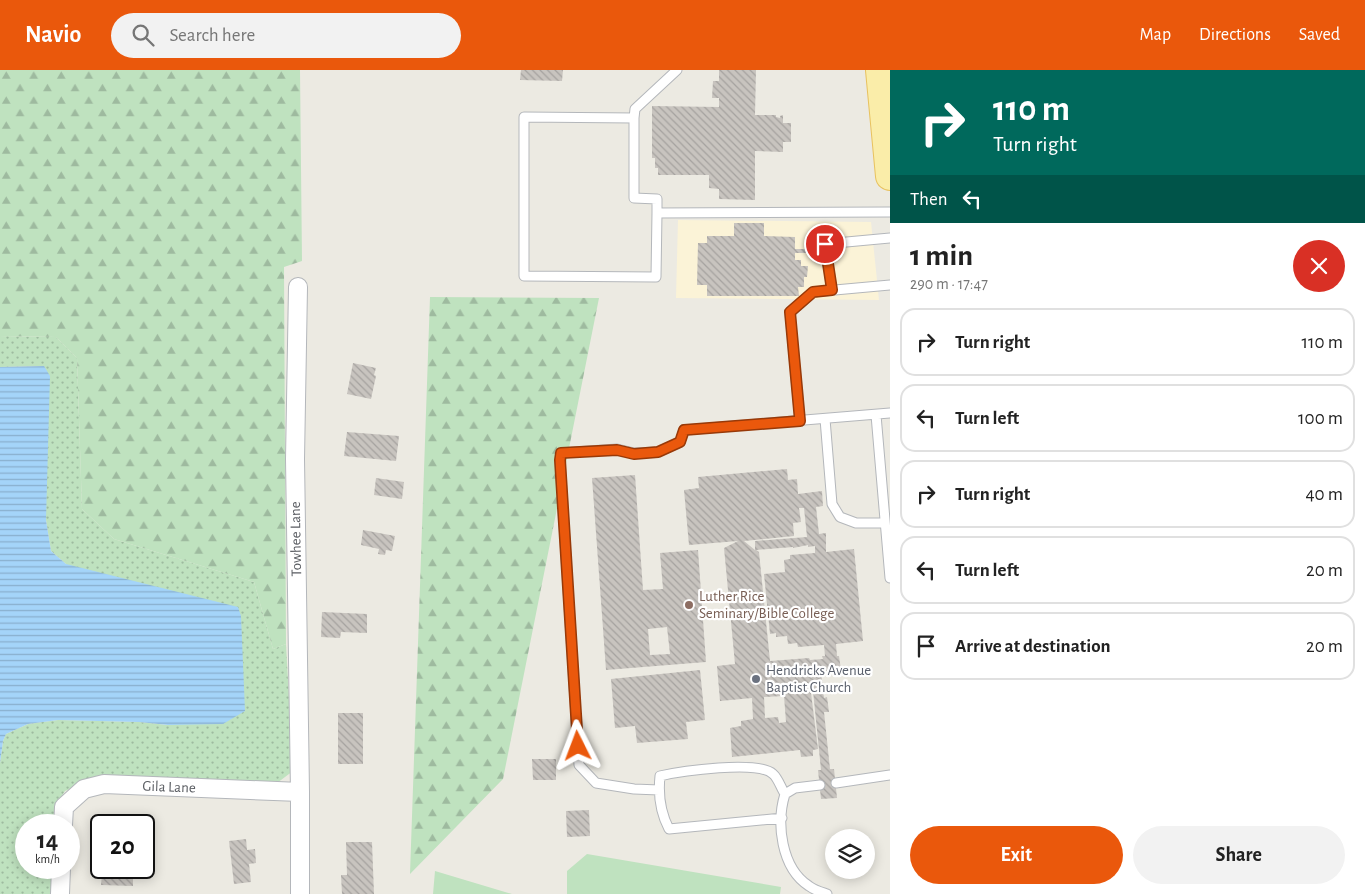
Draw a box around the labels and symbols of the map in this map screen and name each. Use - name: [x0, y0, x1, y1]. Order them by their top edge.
- pin: [804, 223, 846, 265]
- street label: Towhee Lane: [288, 501, 304, 577]
- place label: Luther Rice Seminary/Bible College: [699, 589, 834, 621]
- marker: Luther Rice Seminary/Bible College: [683, 599, 695, 611]
- place label: Hendricks Avenue Baptist Church: [766, 663, 871, 695]
- marker: Hendricks Avenue Baptist Church: [750, 673, 762, 685]
- position arrow: [551, 719, 603, 771]
- street label: Gila Lane: [142, 779, 196, 795]
- speed limit sign: 20: [90, 814, 155, 879]

